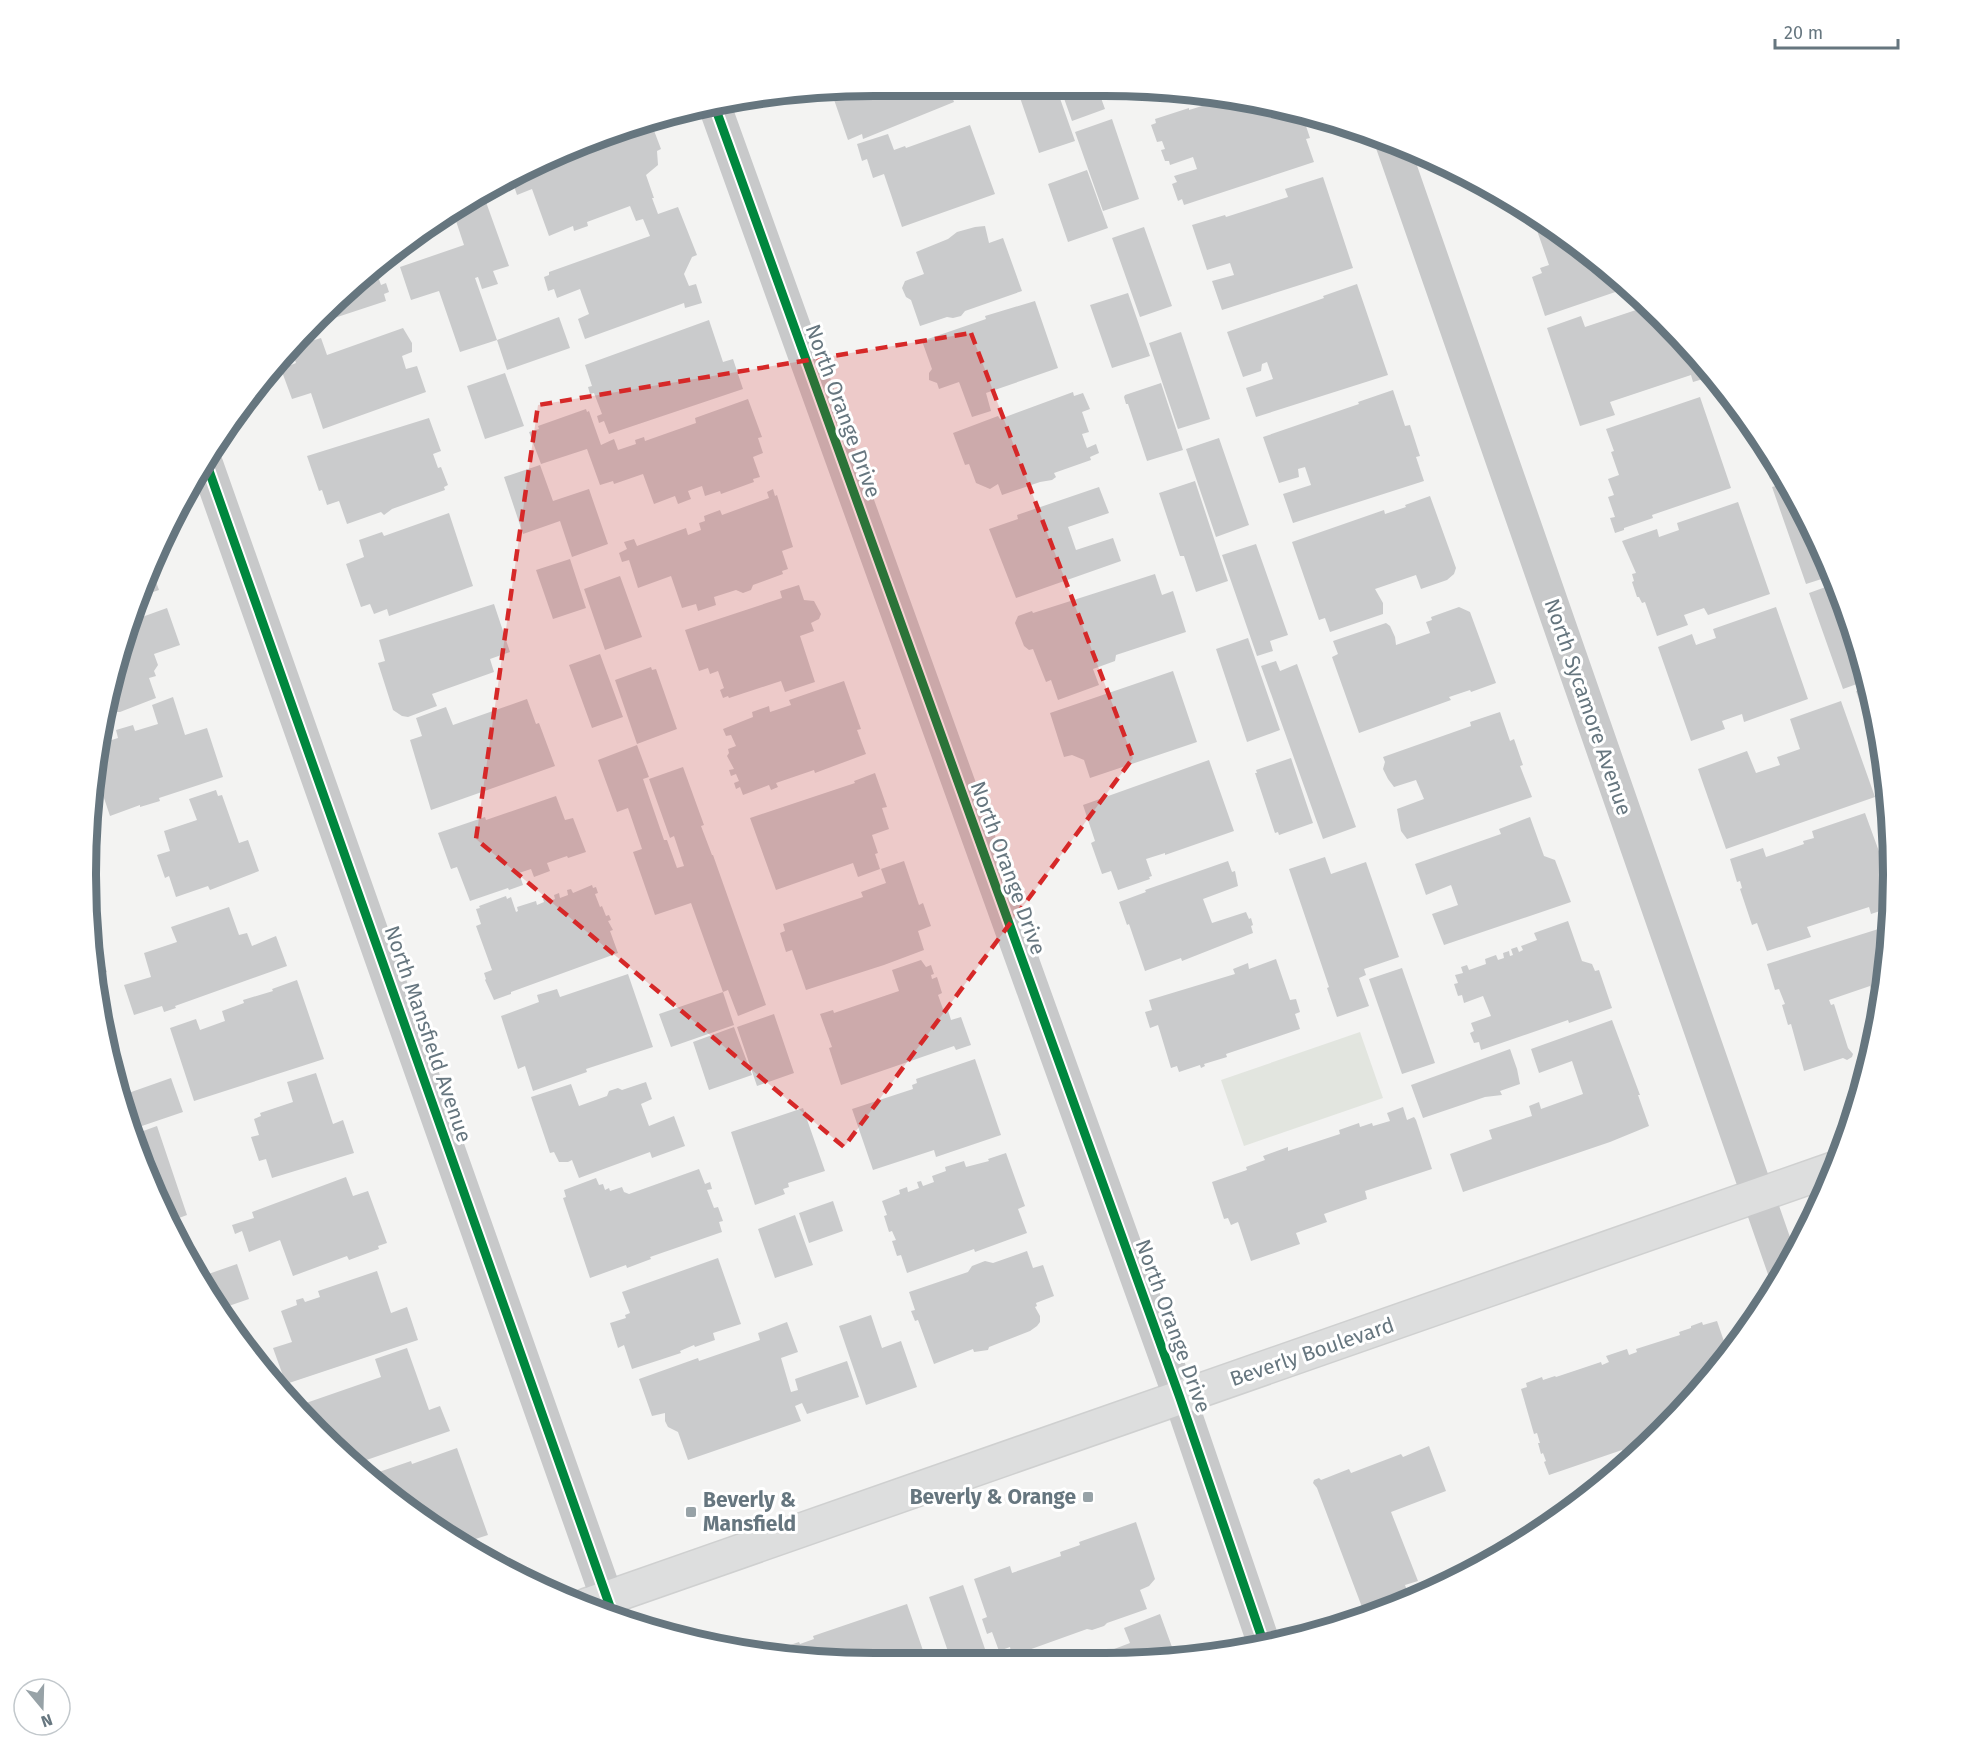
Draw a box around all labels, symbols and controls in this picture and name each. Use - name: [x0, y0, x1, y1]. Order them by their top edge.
- scale bar: [1775, 12, 1898, 50]
- text: 20 m: [1784, 22, 1823, 44]
- street label: North Orange Drive: [800, 321, 886, 501]
- street label: North Sycamore Avenue: [1539, 595, 1637, 819]
- street label: North Orange Drive: [965, 778, 1051, 958]
- street label: North Mansfield Avenue: [379, 922, 477, 1146]
- street label: North Orange Drive: [1130, 1236, 1216, 1416]
- street label: Beverly Boulevard: [1227, 1312, 1397, 1392]
- place label: Beverly & Orange: [910, 1484, 1076, 1510]
- place label: Beverly & Mansfield: [703, 1487, 796, 1537]
- marker: Beverly & Orange: [1081, 1490, 1095, 1504]
- marker: Beverly & Mansfield: [684, 1505, 698, 1519]
- north arrow: [12, 1677, 72, 1737]
- text: N: [39, 1710, 55, 1731]

